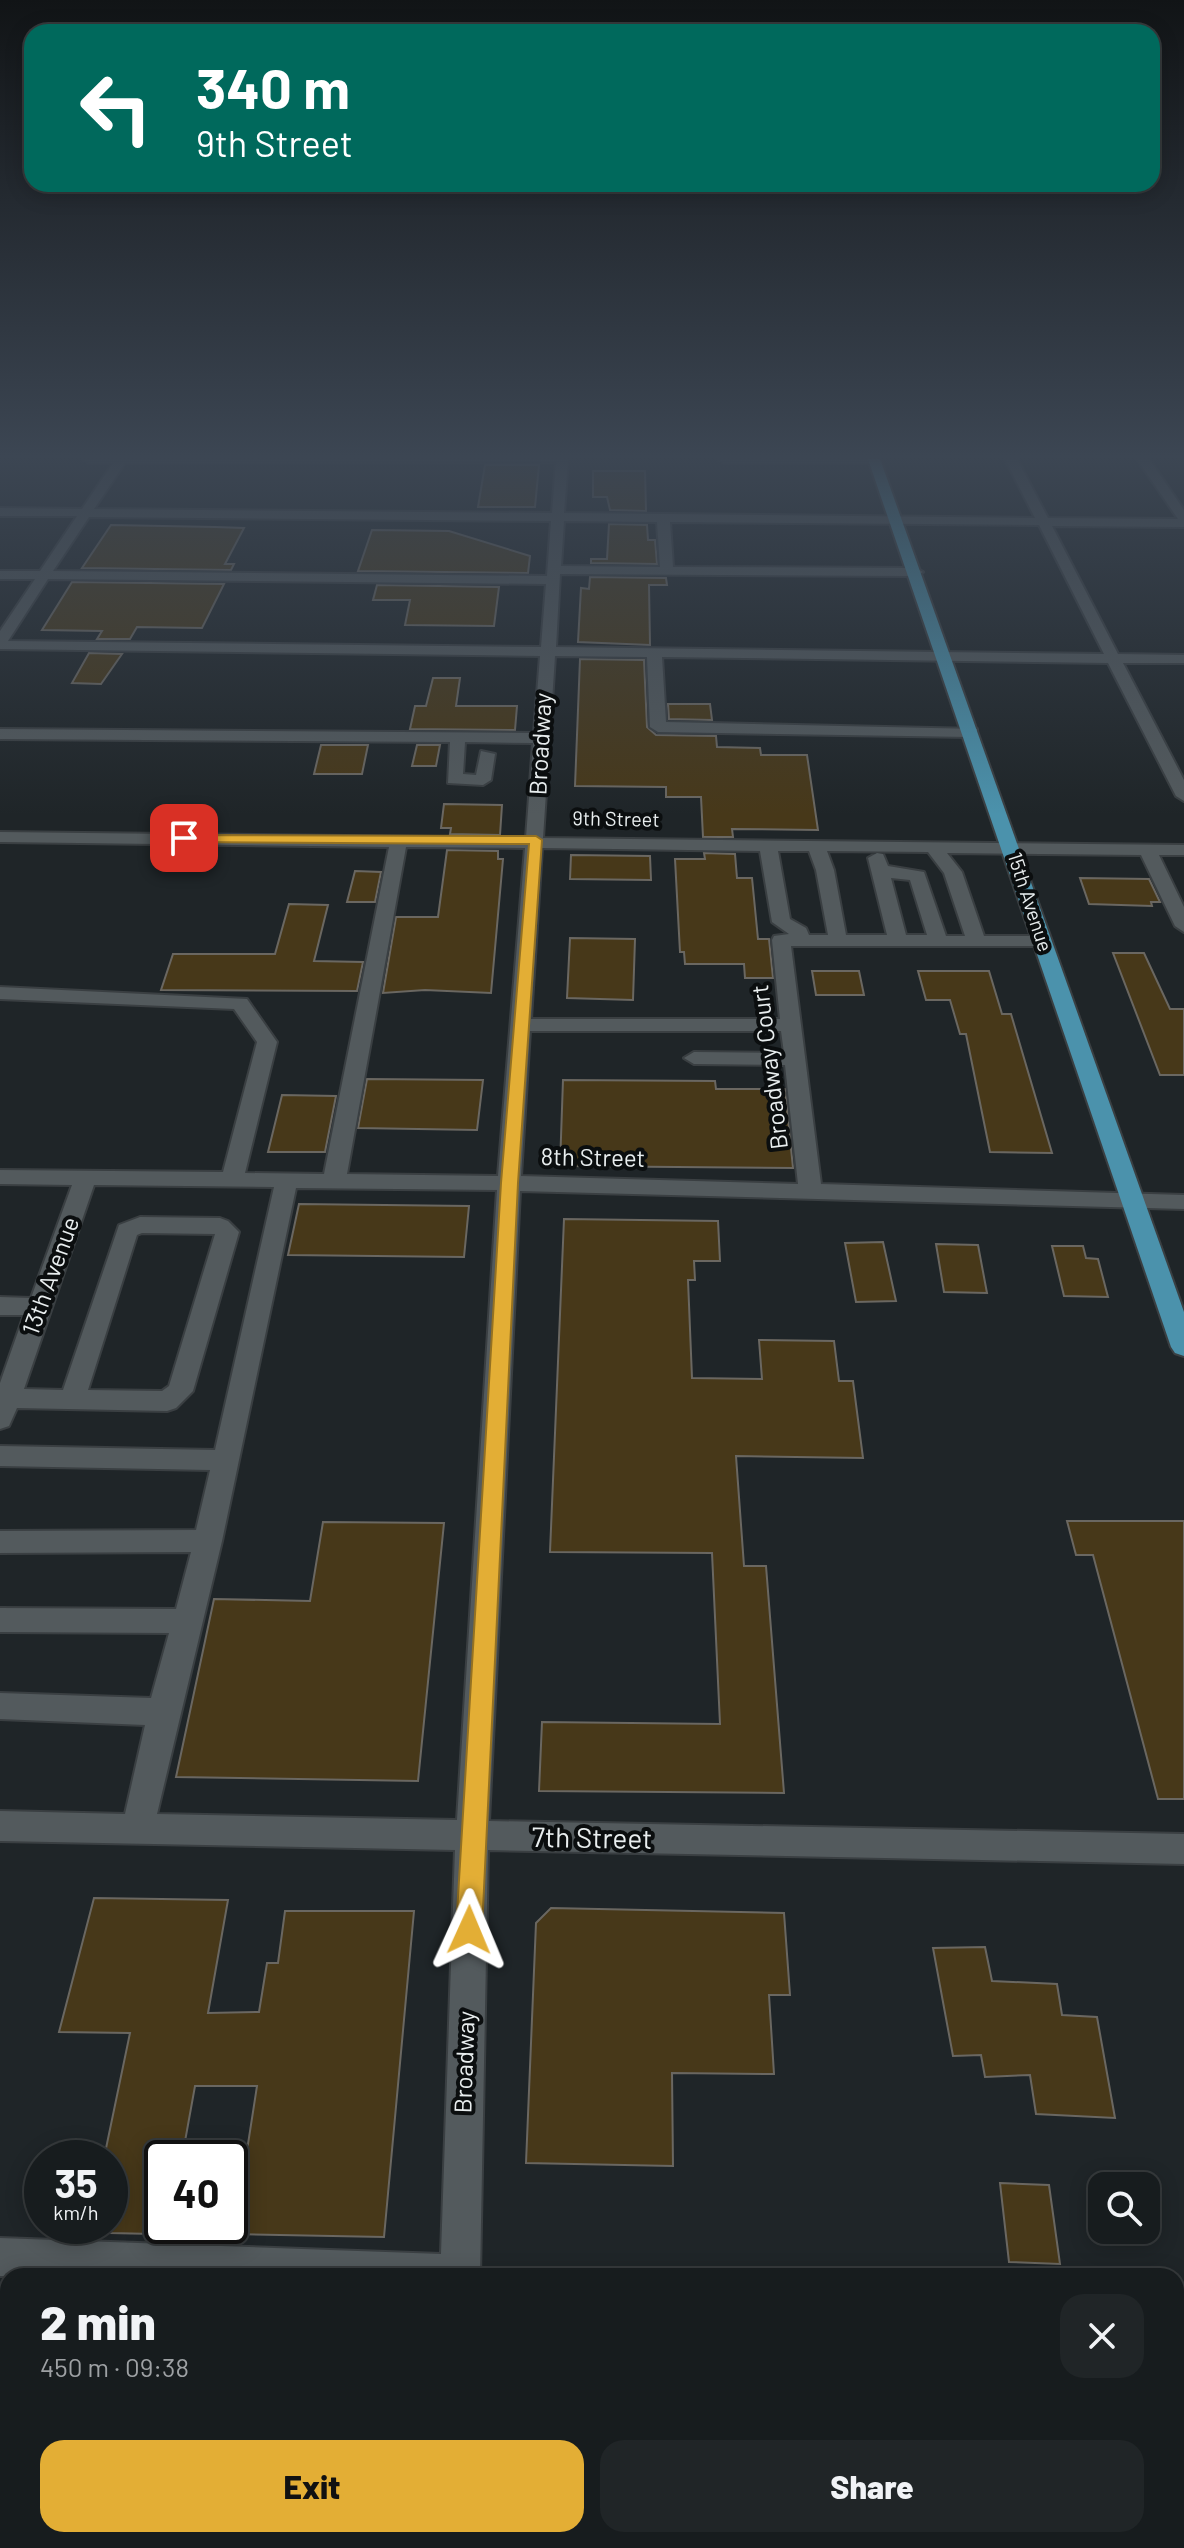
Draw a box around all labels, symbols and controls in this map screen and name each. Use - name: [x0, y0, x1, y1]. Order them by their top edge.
- text: 340 m: [196, 53, 350, 120]
- icon: left: [64, 56, 168, 160]
- text: 9th Street: [196, 121, 353, 164]
- street label: Broadway: [522, 692, 557, 796]
- pin: [150, 804, 218, 872]
- street label: 9th Street: [572, 805, 660, 831]
- icon: arrive: [162, 816, 206, 860]
- street label: 15th Avenue: [1004, 849, 1058, 954]
- street label: Broadway Court: [744, 983, 793, 1151]
- street label: 8th Street: [541, 1141, 646, 1172]
- street label: 13th Avenue: [15, 1212, 84, 1338]
- street label: 7th Street: [531, 1819, 653, 1855]
- position arrow: [427, 1888, 511, 1972]
- street label: Broadway: [447, 2010, 480, 2114]
- speed limit sign: 40: [144, 2140, 248, 2244]
- text: 35: [54, 2158, 98, 2206]
- map controls: [1088, 2172, 1160, 2244]
- button: search: [1088, 2172, 1160, 2244]
- text: km/h: [53, 2200, 99, 2224]
- text: 2 min: [40, 2292, 156, 2350]
- button: close: [1060, 2294, 1144, 2378]
- text: 450 m · 09:38: [40, 2351, 189, 2382]
- button: Exit: [40, 2440, 584, 2532]
- button: Share: [600, 2440, 1144, 2532]

